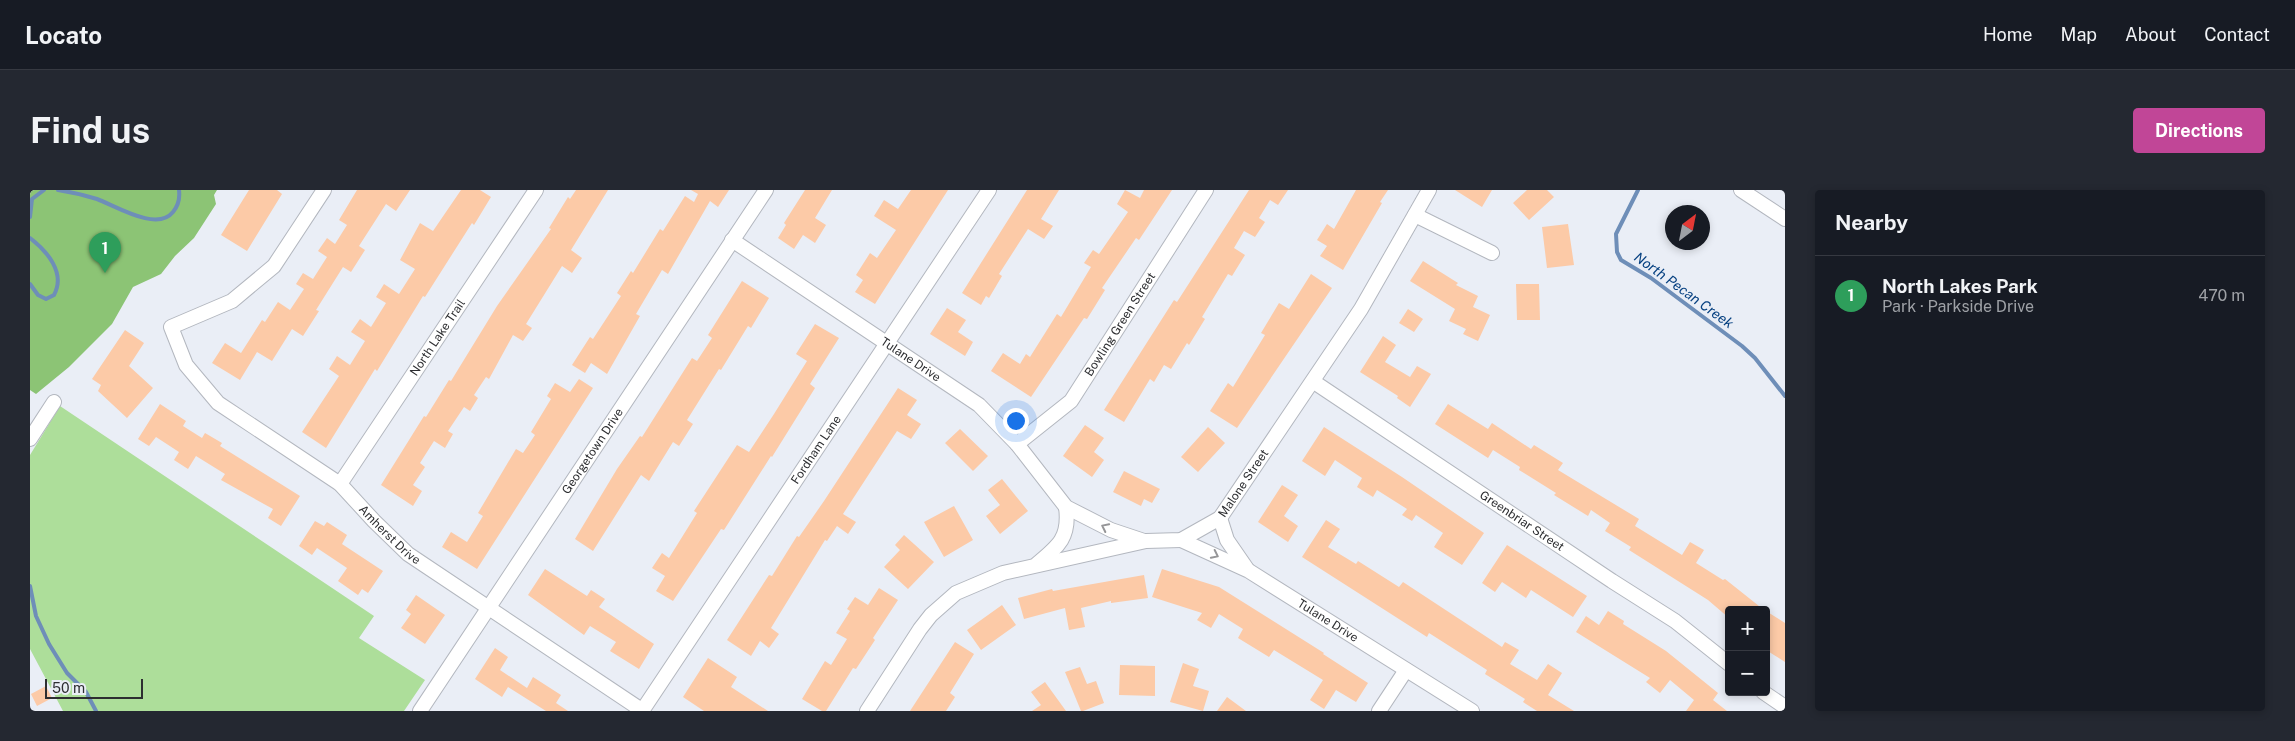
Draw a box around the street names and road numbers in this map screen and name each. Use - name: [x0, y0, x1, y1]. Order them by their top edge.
- street label: Bowling Green Street: [1082, 270, 1158, 379]
- street label: North Lake Trail: [407, 296, 468, 378]
- street label: Tulane Drive: [878, 334, 944, 385]
- street label: Georgetown Drive: [559, 405, 626, 497]
- street label: Fordham Lane: [788, 412, 844, 487]
- street label: Malone Street: [1215, 446, 1272, 520]
- street label: Greenbriar Street: [1477, 488, 1567, 554]
- street label: Amherst Drive: [356, 502, 423, 567]
- street label: Tulane Drive: [1295, 596, 1361, 645]

